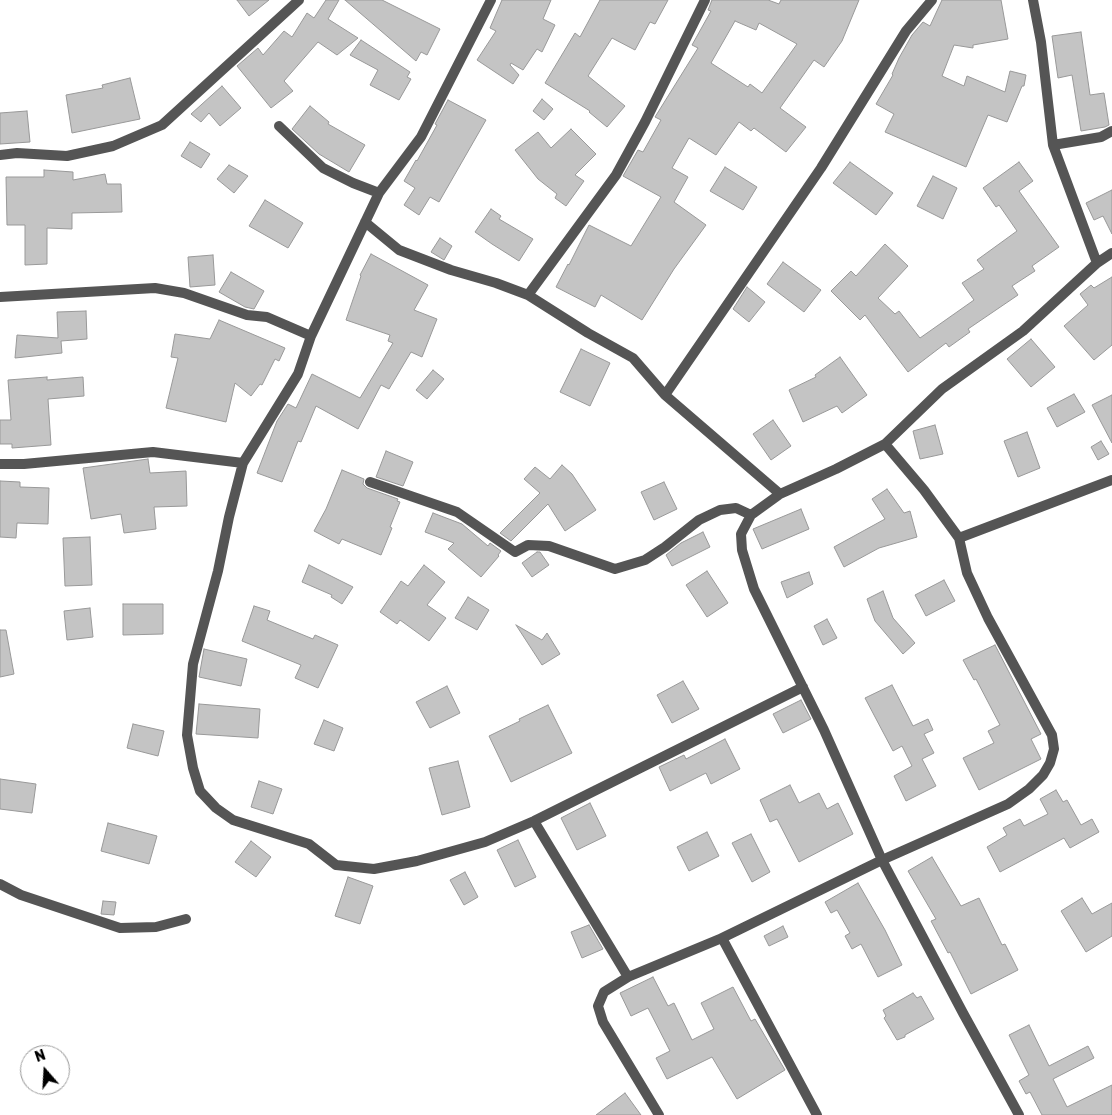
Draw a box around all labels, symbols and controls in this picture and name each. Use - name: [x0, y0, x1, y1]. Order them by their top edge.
- north arrow: [20, 1045, 70, 1095]
- text: N: [33, 1047, 48, 1066]

